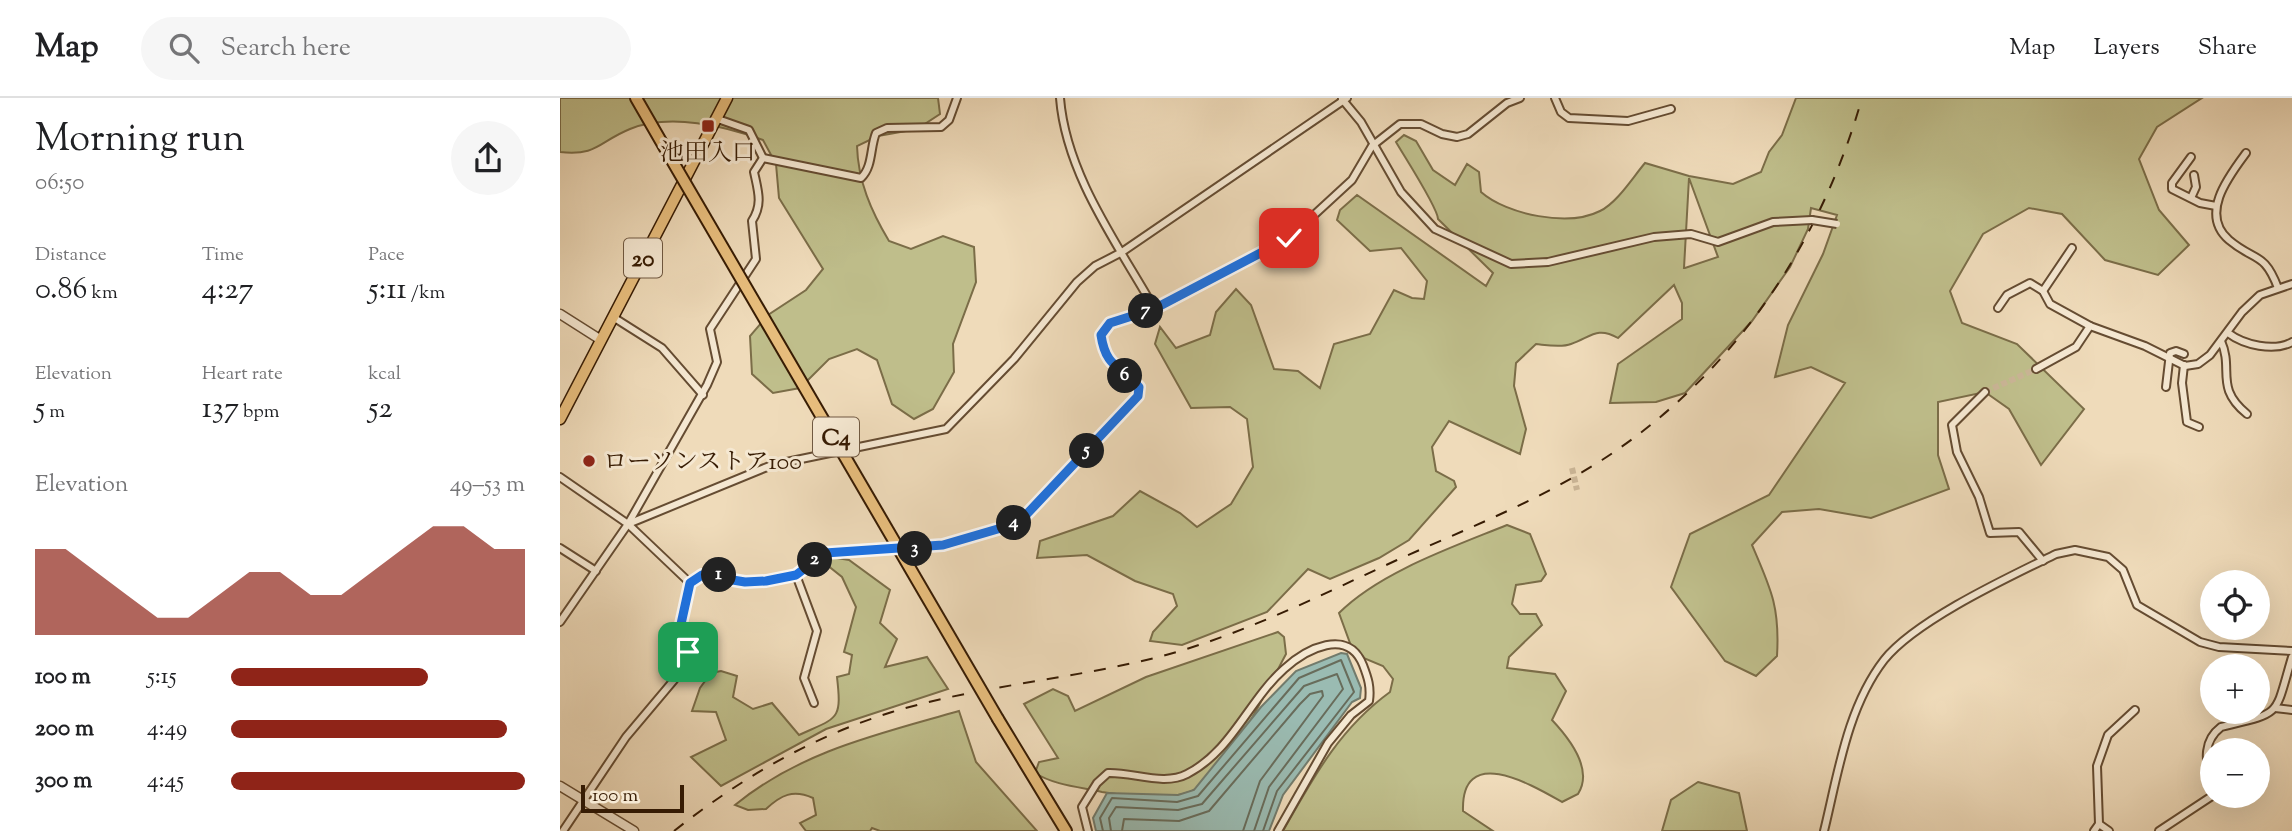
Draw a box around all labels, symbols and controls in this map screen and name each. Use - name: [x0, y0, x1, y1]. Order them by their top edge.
- search box: [141, 17, 631, 80]
- text: Map: [35, 24, 99, 72]
- icon: search: [165, 29, 203, 67]
- text: Search here: [221, 30, 351, 67]
- text: Map: [2009, 31, 2055, 65]
- text: Layers: [2093, 31, 2160, 65]
- text: Share: [2198, 31, 2257, 65]
- text: Morning run: [35, 114, 245, 168]
- marker: 池田入口: [700, 118, 716, 134]
- button: share: [451, 121, 525, 195]
- place label: 池田入口: [660, 137, 756, 171]
- text: 06:50: [35, 167, 84, 200]
- pin: [1259, 208, 1319, 268]
- icon: check: [1270, 219, 1308, 257]
- road number: 20: [624, 238, 662, 278]
- text: Distance: [35, 242, 107, 269]
- text: Time: [202, 242, 244, 269]
- text: Pace: [368, 242, 405, 269]
- text: 0.86: [35, 269, 88, 312]
- text: 4:27: [202, 269, 254, 312]
- text: 5:11: [368, 269, 407, 312]
- text: km: [88, 280, 118, 307]
- text: /km: [407, 280, 445, 307]
- pin: 7: [1128, 294, 1164, 328]
- text: 7: [1141, 297, 1150, 324]
- pin: 6: [1108, 358, 1142, 394]
- text: Elevation: [35, 361, 112, 388]
- text: Heart rate: [202, 361, 283, 388]
- text: kcal: [368, 361, 401, 388]
- text: 6: [1120, 362, 1129, 389]
- text: 5: [35, 388, 45, 431]
- text: 137: [202, 388, 239, 431]
- text: 52: [368, 388, 393, 431]
- text: m: [45, 399, 65, 426]
- text: bpm: [239, 399, 280, 426]
- road number: C4: [813, 418, 859, 456]
- pin: 5: [1070, 434, 1104, 468]
- text: 5: [1083, 437, 1090, 464]
- place label: ローソンストア100: [603, 446, 802, 480]
- marker: ローソンストア100: [581, 453, 597, 469]
- text: Elevation: [35, 469, 128, 502]
- text: 49–53 m: [450, 469, 525, 502]
- pin: 4: [996, 506, 1032, 540]
- text: 4: [1009, 509, 1018, 536]
- pin: 3: [898, 532, 932, 566]
- text: 3: [911, 535, 918, 562]
- pin: 2: [798, 542, 832, 578]
- text: 2: [810, 546, 819, 573]
- pin: 1: [702, 558, 736, 592]
- text: 1: [715, 561, 722, 588]
- map controls: [2200, 570, 2270, 808]
- button: locate: [2200, 570, 2270, 640]
- pin: [658, 622, 718, 682]
- icon: arrive: [669, 633, 707, 671]
- button: +: [2200, 654, 2270, 724]
- text: 100 m: [35, 661, 91, 694]
- text: 5:15: [147, 661, 177, 694]
- text: 200 m: [35, 713, 94, 746]
- text: 4:49: [147, 713, 187, 746]
- button: −: [2200, 738, 2270, 808]
- text: 300 m: [35, 765, 92, 798]
- text: 4:45: [147, 765, 184, 798]
- scale bar: [581, 782, 684, 814]
- text: 100 m: [592, 783, 638, 810]

